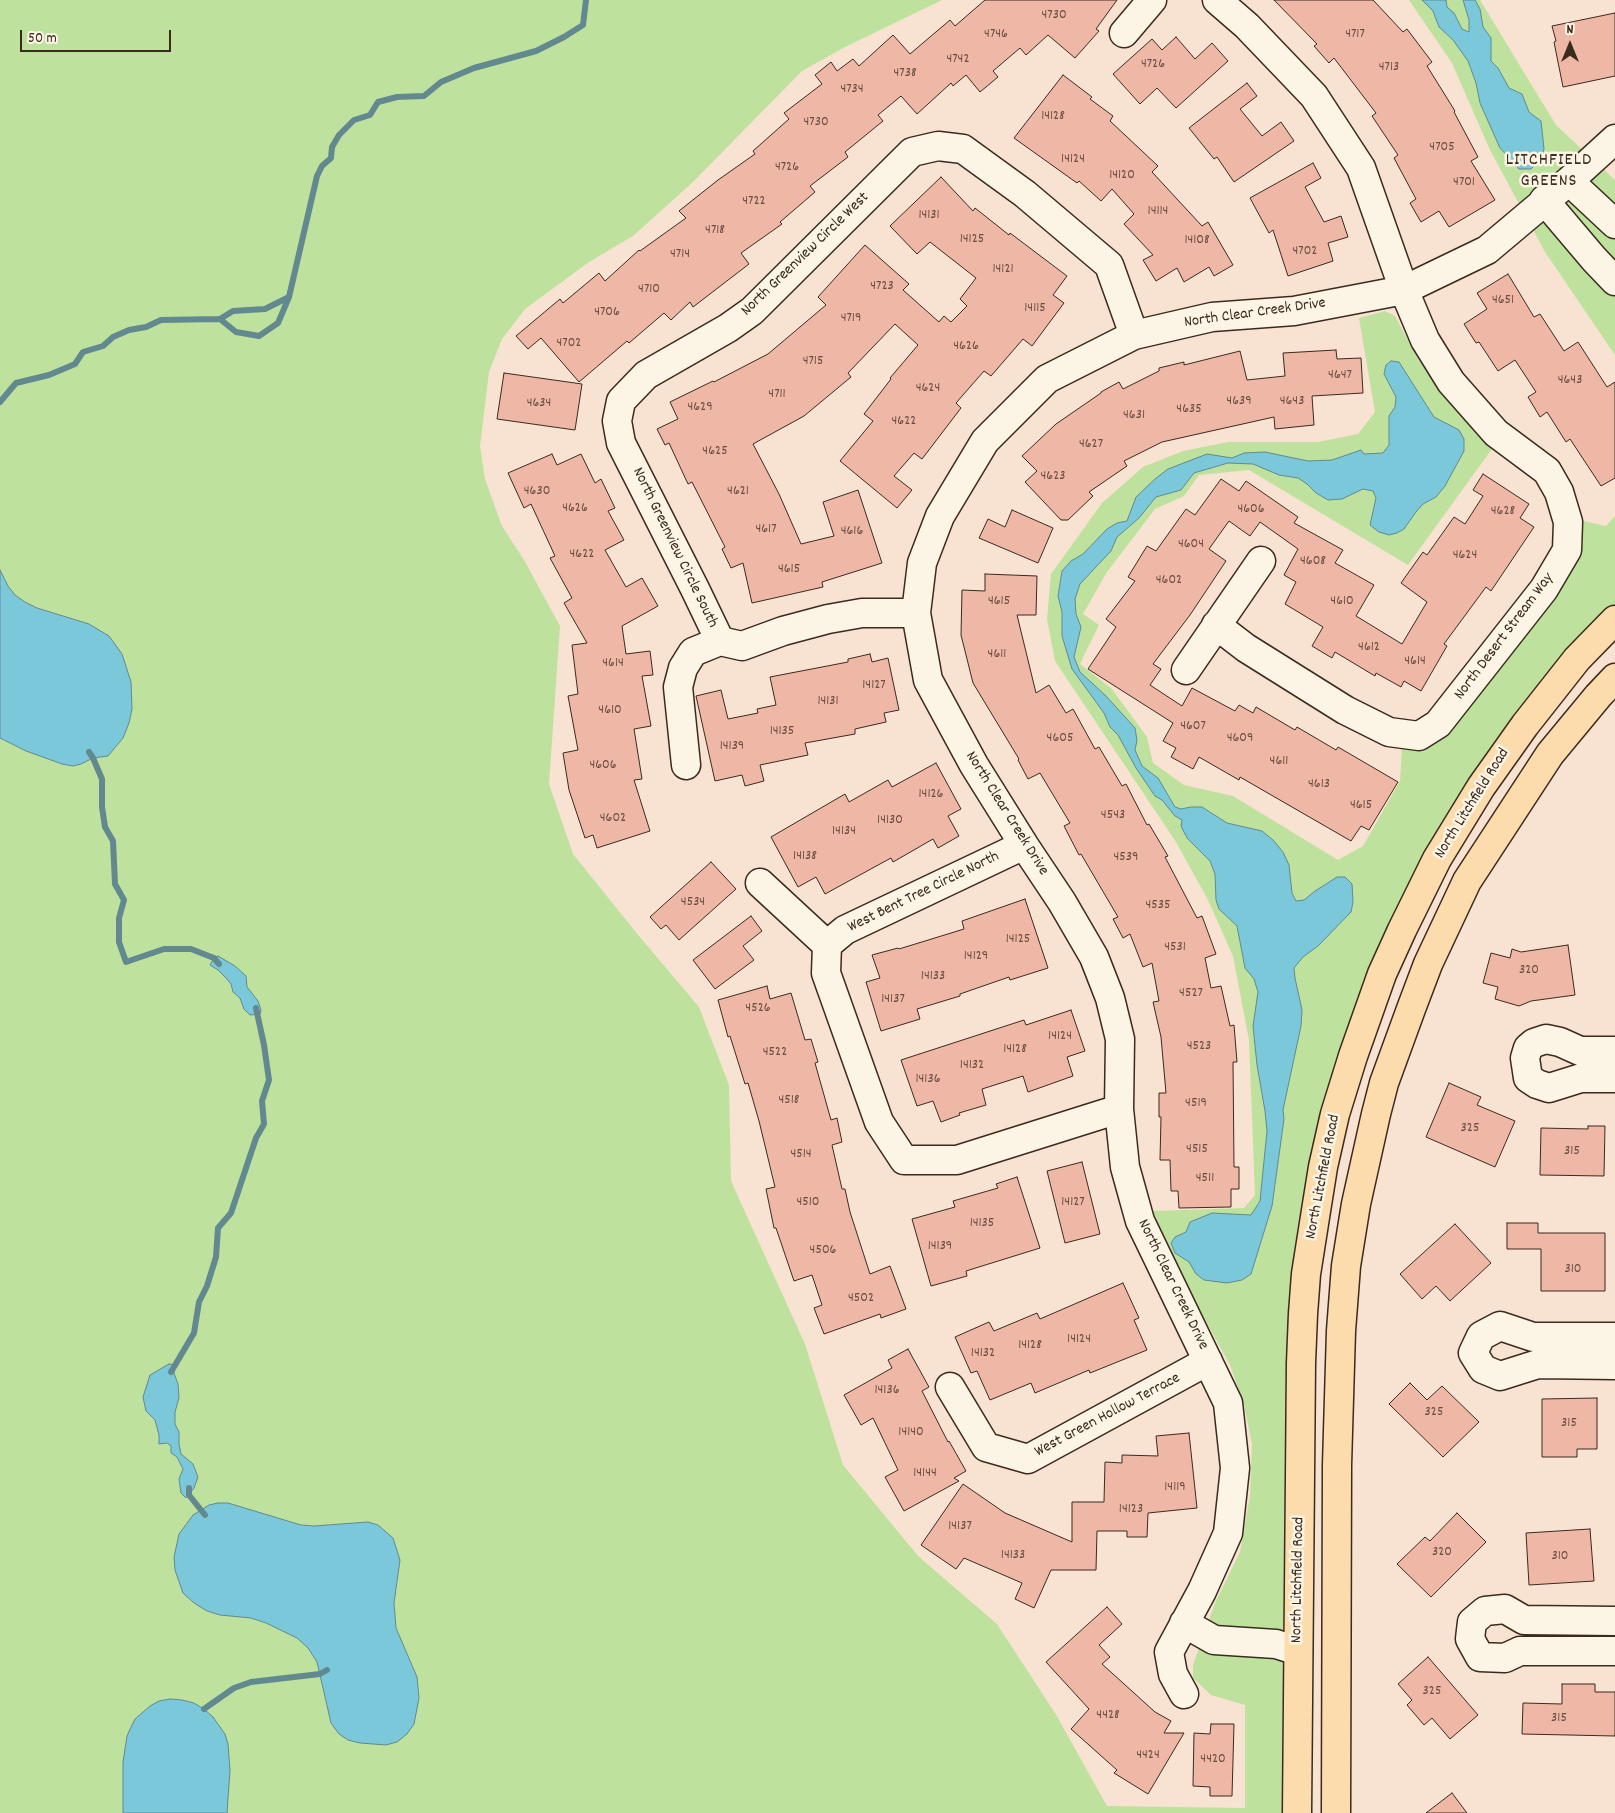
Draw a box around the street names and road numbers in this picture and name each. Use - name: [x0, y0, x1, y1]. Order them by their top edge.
- street label: North Greenview Circle West: [738, 189, 874, 321]
- street label: North Clear Creek Drive: [1183, 295, 1327, 333]
- street label: North Greenview Circle South: [627, 465, 721, 631]
- street label: North Desert Stream Way: [1451, 570, 1559, 704]
- street label: North Litchfield Road: [1431, 745, 1515, 863]
- street label: North Clear Creek Drive: [960, 748, 1052, 880]
- street label: West Bent Tree Circle North: [845, 848, 1003, 938]
- street label: North Litchfield Road: [1303, 1113, 1345, 1241]
- street label: North Clear Creek Drive: [1132, 1217, 1212, 1353]
- street label: West Green Hollow Terrace: [1032, 1370, 1184, 1462]
- street label: North Litchfield Road: [1288, 1517, 1310, 1643]

